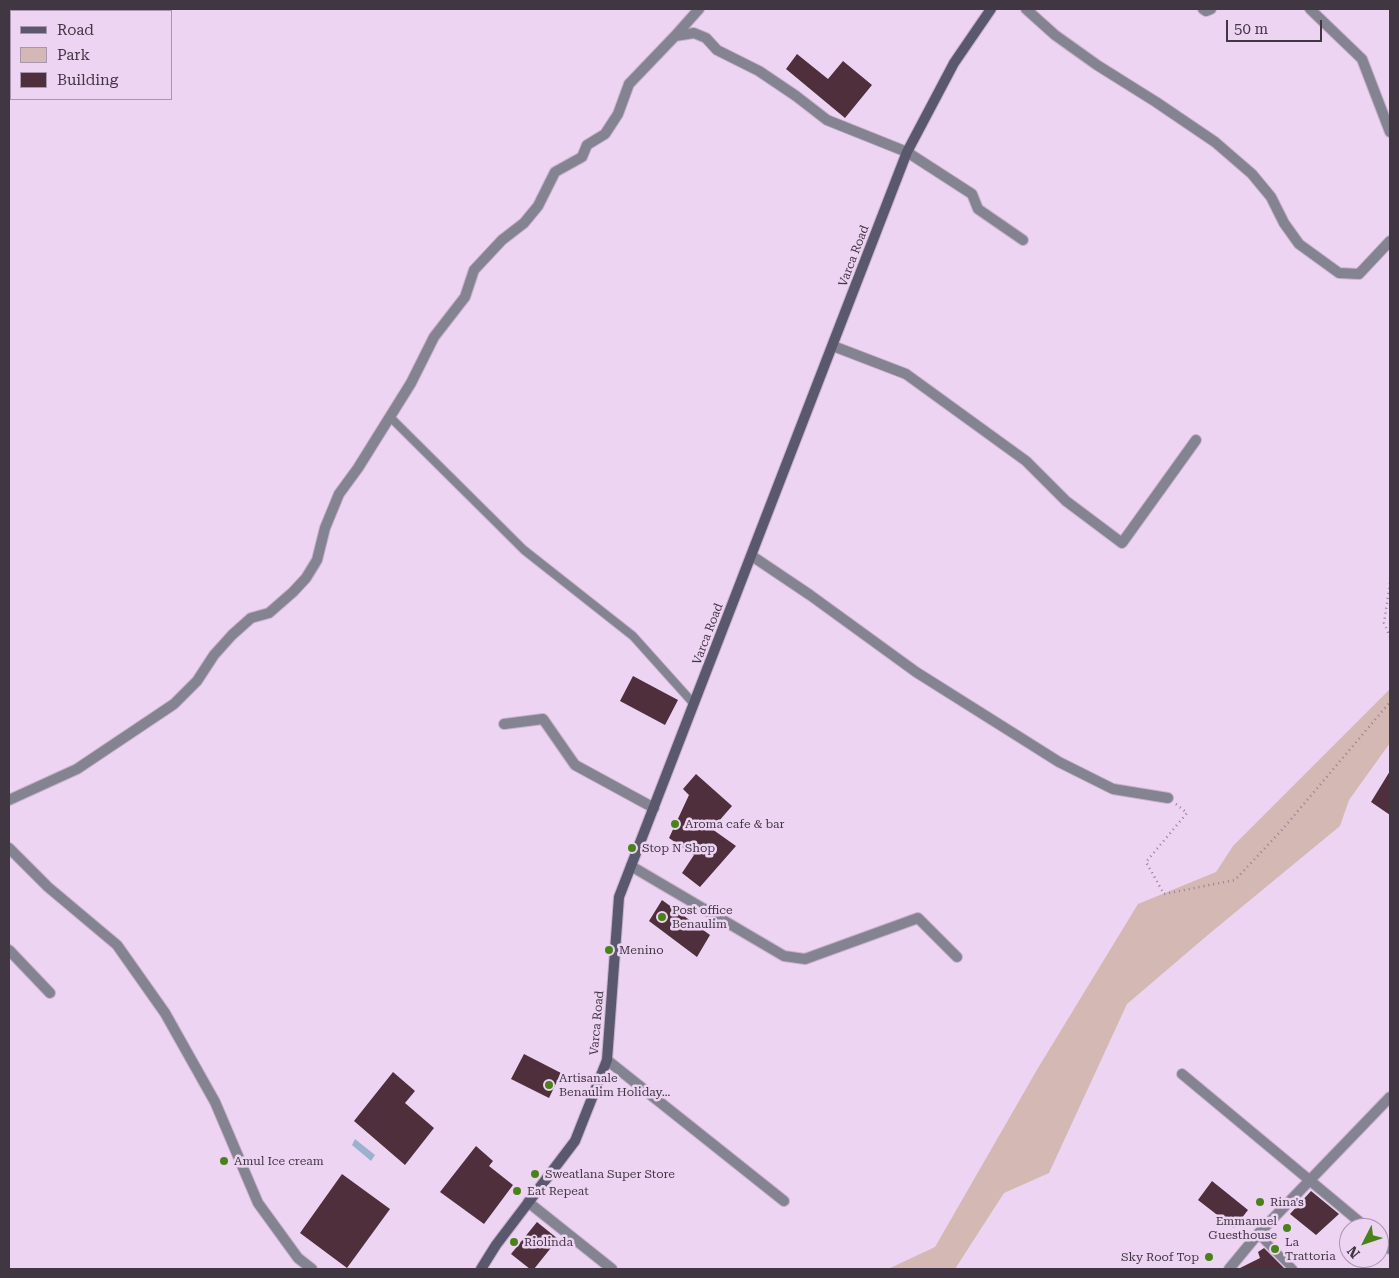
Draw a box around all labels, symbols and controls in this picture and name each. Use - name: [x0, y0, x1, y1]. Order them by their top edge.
- legend: [10, 10, 172, 100]
- scale bar: [1229, 10, 1325, 42]
- text: 50 m: [1234, 20, 1268, 38]
- text: Road: [57, 21, 94, 39]
- text: Park: [57, 46, 90, 64]
- text: Building: [57, 71, 118, 89]
- street label: Varca Road: [836, 223, 872, 289]
- street label: Varca Road: [690, 601, 726, 667]
- place label: Aroma cafe & bar: [685, 817, 785, 831]
- marker: Aroma cafe & bar: [669, 818, 681, 830]
- place label: Stop N Shop: [642, 841, 715, 855]
- marker: Stop N Shop: [626, 842, 638, 854]
- place label: Post office Benaulim: [672, 903, 733, 931]
- marker: Post office Benaulim: [656, 911, 668, 923]
- place label: Menino: [619, 943, 664, 957]
- marker: Menino: [603, 944, 615, 956]
- street label: Varca Road: [587, 990, 607, 1056]
- place label: Artisanale Benaulim Holiday…: [559, 1071, 670, 1099]
- marker: Artisanale Benaulim Holiday…: [543, 1079, 555, 1091]
- place label: Amul Ice cream: [234, 1154, 324, 1168]
- marker: Amul Ice cream: [218, 1155, 230, 1167]
- place label: Sweatlana Super Store: [545, 1167, 675, 1181]
- marker: Sweatlana Super Store: [529, 1168, 541, 1180]
- place label: Eat Repeat: [527, 1184, 589, 1198]
- marker: Eat Repeat: [511, 1185, 523, 1197]
- place label: Rina's: [1270, 1195, 1304, 1209]
- marker: Rina's: [1254, 1196, 1266, 1208]
- place label: Emmanuel Guesthouse: [1208, 1214, 1277, 1242]
- north arrow: [1339, 1218, 1389, 1268]
- marker: Emmanuel Guesthouse: [1281, 1222, 1293, 1234]
- place label: Riolinda: [524, 1235, 573, 1249]
- place label: La Trattoria: [1285, 1235, 1336, 1263]
- marker: Riolinda: [508, 1236, 520, 1248]
- marker: La Trattoria: [1269, 1243, 1281, 1255]
- text: N: [1344, 1243, 1363, 1262]
- place label: Sky Roof Top: [1121, 1250, 1199, 1264]
- marker: Sky Roof Top: [1203, 1251, 1215, 1263]

